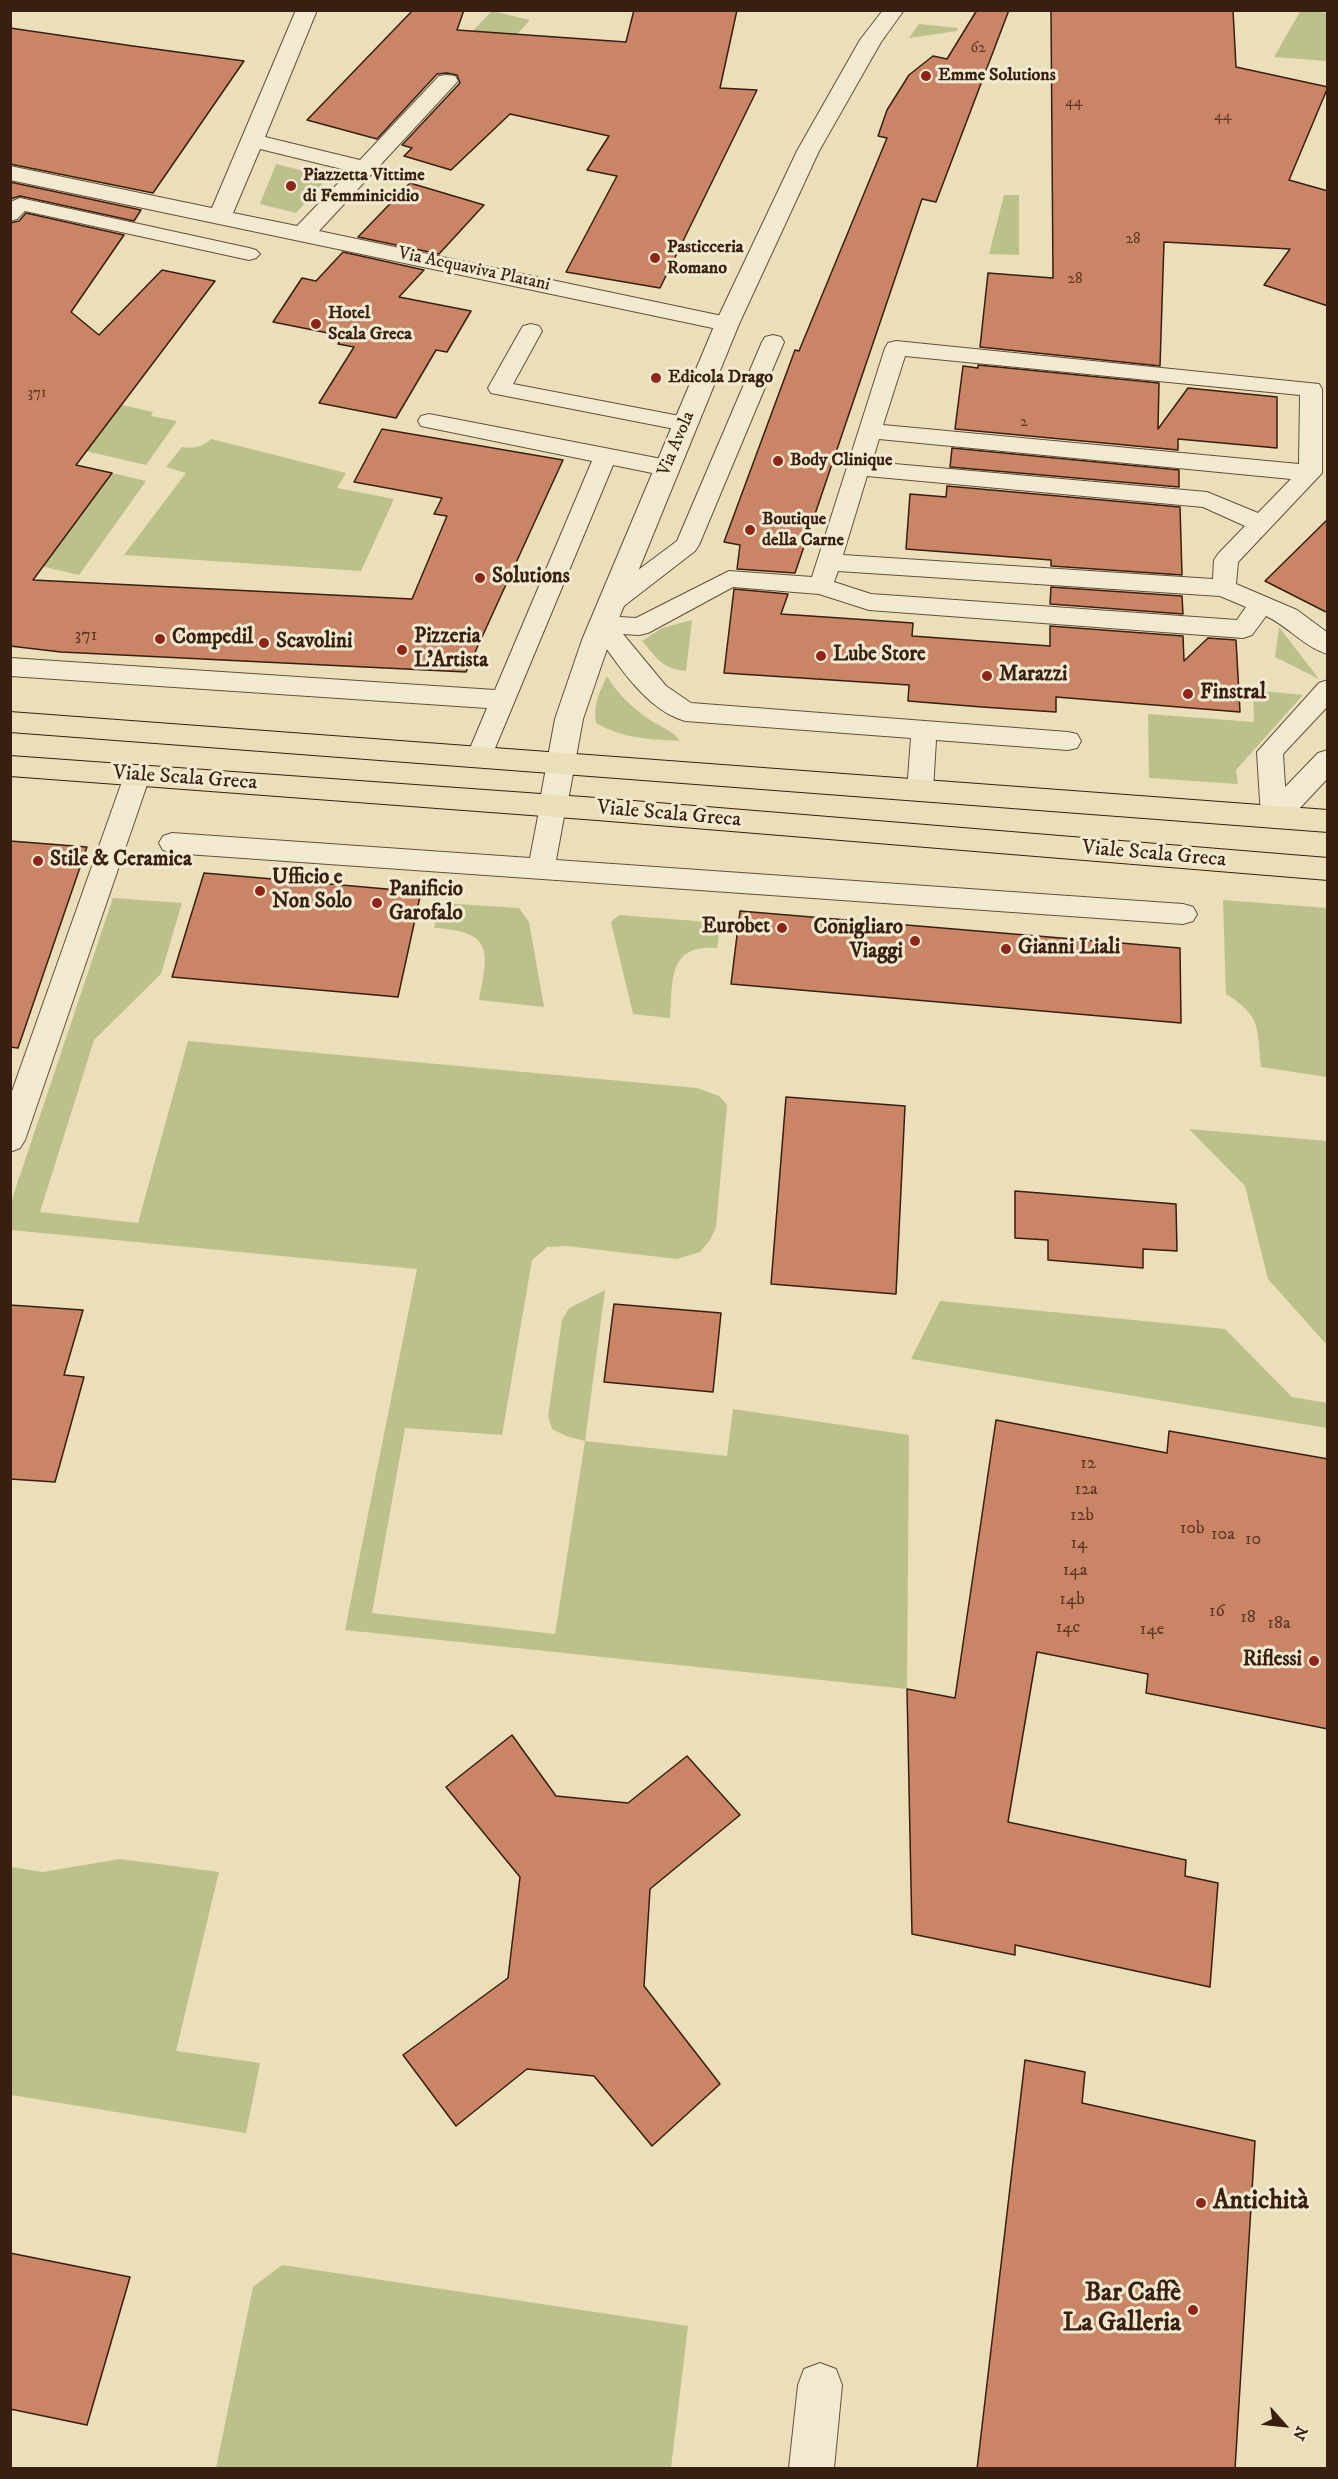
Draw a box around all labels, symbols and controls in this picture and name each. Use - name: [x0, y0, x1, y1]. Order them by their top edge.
- house number: 62: [970, 40, 986, 58]
- place label: Emme Solutions: [938, 65, 1056, 87]
- marker: Emme Solutions: [919, 69, 933, 83]
- house number: 44: [1065, 94, 1083, 112]
- house number: 44: [1214, 108, 1232, 126]
- place label: Piazzetta Vittime di Femminicidio: [303, 165, 425, 207]
- marker: Piazzetta Vittime di Femminicidio: [284, 179, 298, 193]
- house number: 28: [1126, 231, 1140, 249]
- place label: Pasticceria Romano: [667, 237, 743, 280]
- street label: Via Acquaviva Platani: [396, 243, 552, 297]
- marker: Pasticceria Romano: [648, 251, 662, 265]
- house number: 28: [1068, 271, 1082, 289]
- place label: Hotel Scala Greca: [328, 303, 412, 346]
- marker: Hotel Scala Greca: [309, 317, 323, 331]
- place label: Edicola Drago: [668, 367, 773, 389]
- marker: Edicola Drago: [649, 371, 663, 385]
- house number: 371: [27, 385, 47, 403]
- street label: Via Avola: [654, 408, 700, 480]
- house number: 2: [1020, 414, 1028, 432]
- place label: Body Clinique: [790, 450, 893, 472]
- marker: Body Clinique: [771, 454, 785, 468]
- place label: Boutique della Carne: [762, 509, 844, 552]
- marker: Boutique della Carne: [743, 523, 757, 537]
- place label: Solutions: [492, 565, 570, 591]
- marker: Solutions: [473, 571, 487, 585]
- house number: 371: [75, 625, 97, 647]
- place label: Pizzeria L'Artista: [414, 625, 488, 675]
- place label: Compedil: [172, 626, 253, 652]
- place label: Scavolini: [276, 630, 352, 656]
- marker: Compedil: [153, 632, 167, 646]
- marker: Scavolini: [257, 636, 271, 650]
- marker: Pizzeria L'Artista: [395, 643, 409, 657]
- place label: Lube Store: [833, 643, 926, 669]
- marker: Lube Store: [814, 649, 828, 663]
- place label: Marazzi: [999, 663, 1067, 689]
- marker: Marazzi: [980, 669, 994, 683]
- place label: Finstral: [1200, 681, 1266, 707]
- marker: Finstral: [1181, 687, 1195, 701]
- street label: Viale Scala Greca: [112, 761, 258, 797]
- street label: Viale Scala Greca: [596, 796, 742, 834]
- street label: Viale Scala Greca: [1081, 836, 1227, 874]
- place label: Stile & Ceramica: [50, 848, 192, 874]
- marker: Stile & Ceramica: [31, 854, 45, 868]
- place label: Ufficio e Non Solo: [272, 866, 352, 916]
- place label: Panificio Garofalo: [389, 878, 463, 928]
- marker: Ufficio e Non Solo: [253, 884, 267, 898]
- marker: Panificio Garofalo: [370, 896, 384, 910]
- place label: Eurobet: [702, 915, 770, 941]
- place label: Conigliaro Viaggi: [814, 916, 903, 966]
- marker: Eurobet: [775, 921, 789, 935]
- marker: Conigliaro Viaggi: [908, 934, 922, 948]
- place label: Gianni Liali: [1018, 936, 1120, 962]
- marker: Gianni Liali: [999, 942, 1013, 956]
- house number: 12: [1080, 1453, 1096, 1475]
- house number: 12a: [1074, 1479, 1098, 1501]
- house number: 12b: [1070, 1505, 1094, 1527]
- house number: 10b: [1180, 1518, 1204, 1540]
- house number: 10a: [1211, 1524, 1235, 1546]
- house number: 10: [1245, 1529, 1261, 1551]
- house number: 14: [1071, 1533, 1087, 1555]
- house number: 14a: [1063, 1560, 1087, 1582]
- house number: 14b: [1059, 1589, 1085, 1611]
- house number: 16: [1209, 1601, 1225, 1623]
- house number: 18: [1240, 1607, 1256, 1629]
- house number: 18a: [1267, 1613, 1291, 1635]
- house number: 14c: [1056, 1617, 1080, 1639]
- house number: 14e: [1140, 1619, 1164, 1641]
- place label: Riflessi: [1243, 1648, 1302, 1674]
- marker: Riflessi: [1307, 1654, 1321, 1668]
- place label: Antichità: [1213, 2187, 1309, 2219]
- marker: Antichità: [1194, 2196, 1208, 2210]
- place label: Bar Caffè La Galleria: [1063, 2279, 1181, 2340]
- marker: Bar Caffè La Galleria: [1186, 2303, 1200, 2317]
- north arrow: [1254, 2395, 1314, 2455]
- text: N: [1288, 2423, 1312, 2444]

